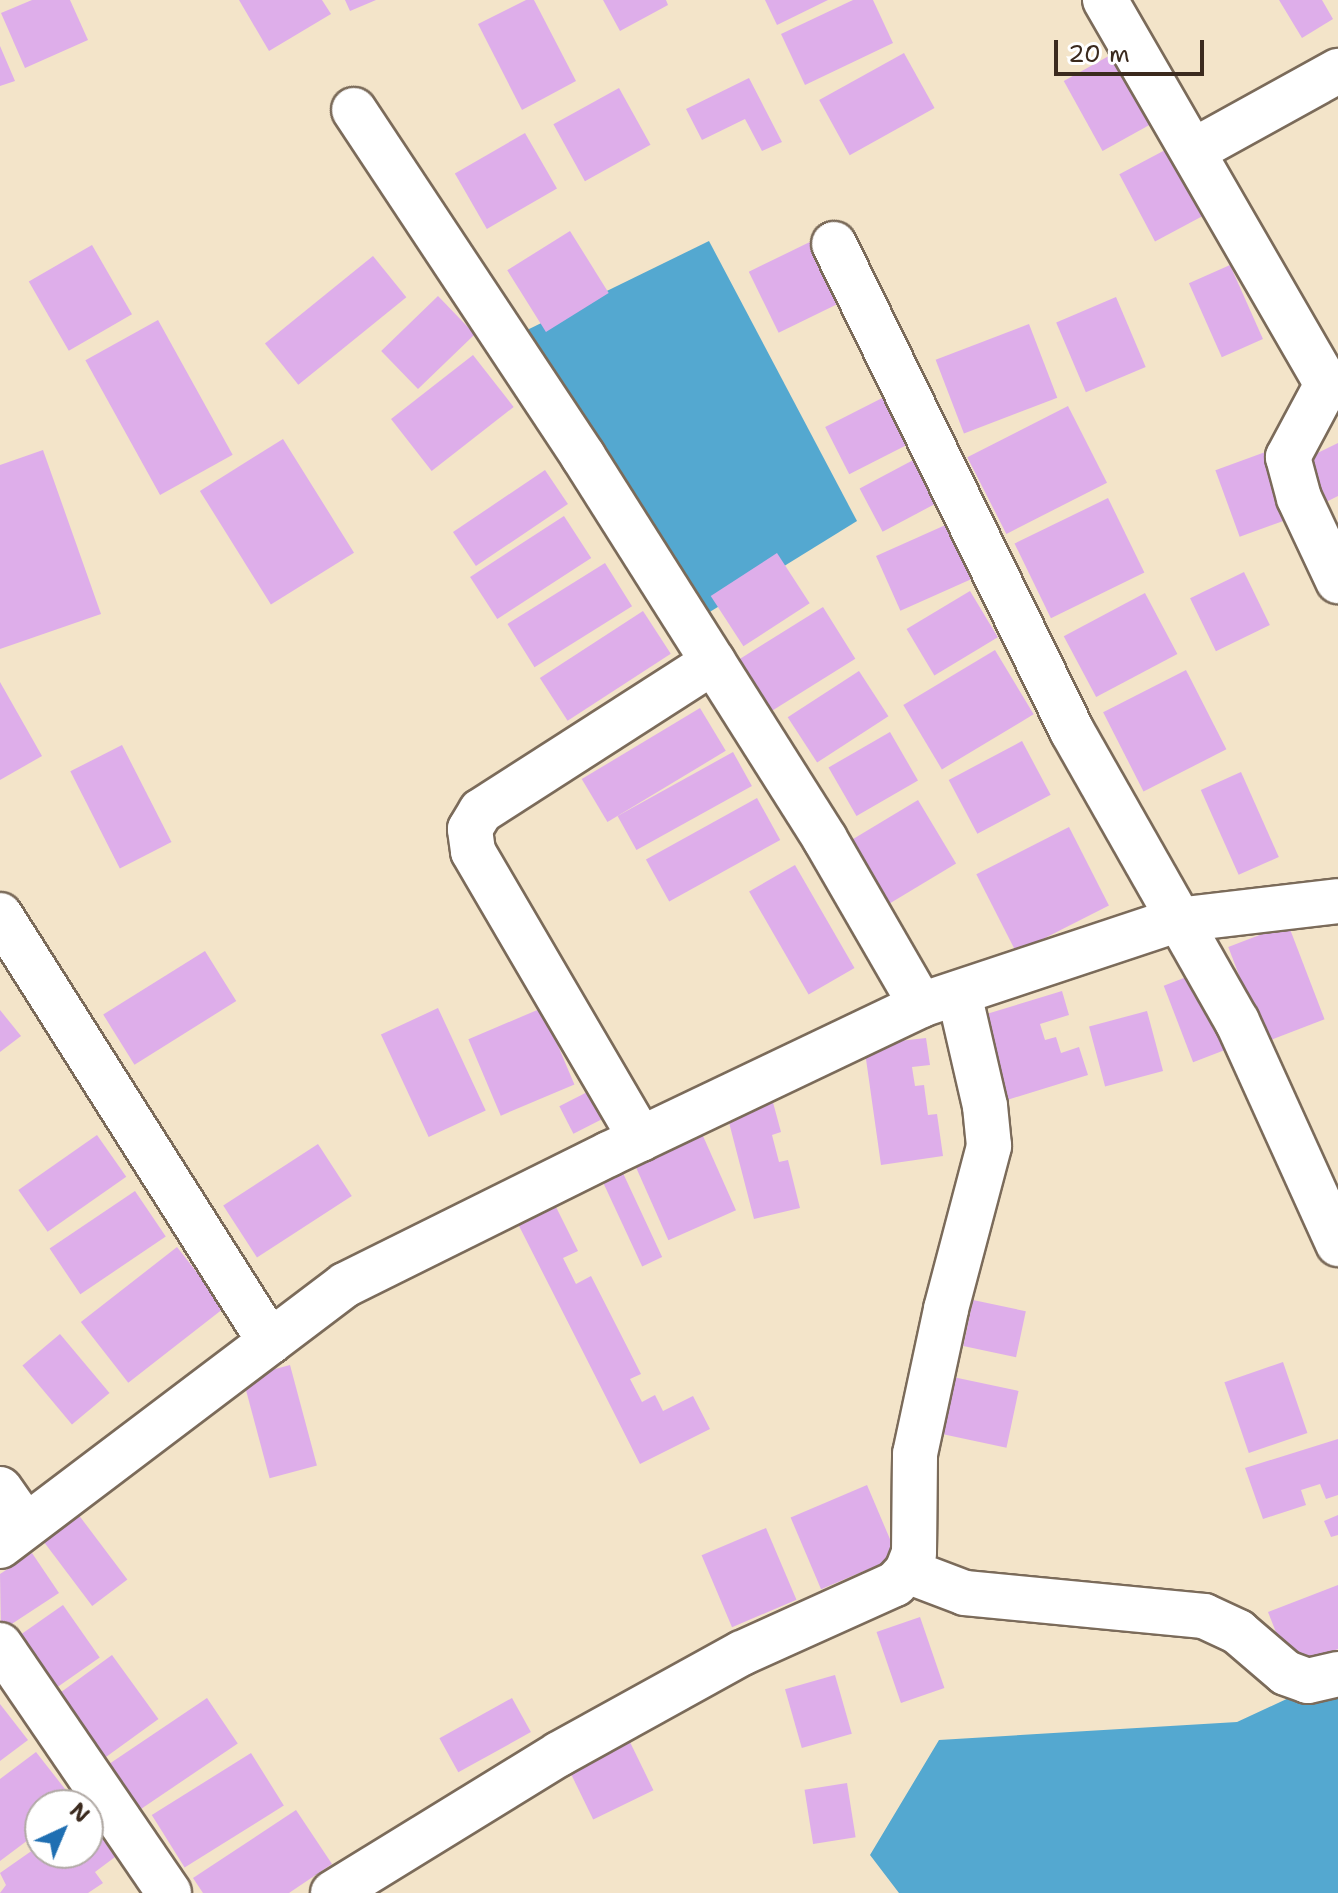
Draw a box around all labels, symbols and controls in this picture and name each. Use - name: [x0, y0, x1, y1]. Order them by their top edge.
- scale bar: [1058, 24, 1208, 74]
- text: 20 m: [1068, 38, 1130, 70]
- north arrow: [24, 1789, 104, 1869]
- text: N: [63, 1796, 96, 1829]

